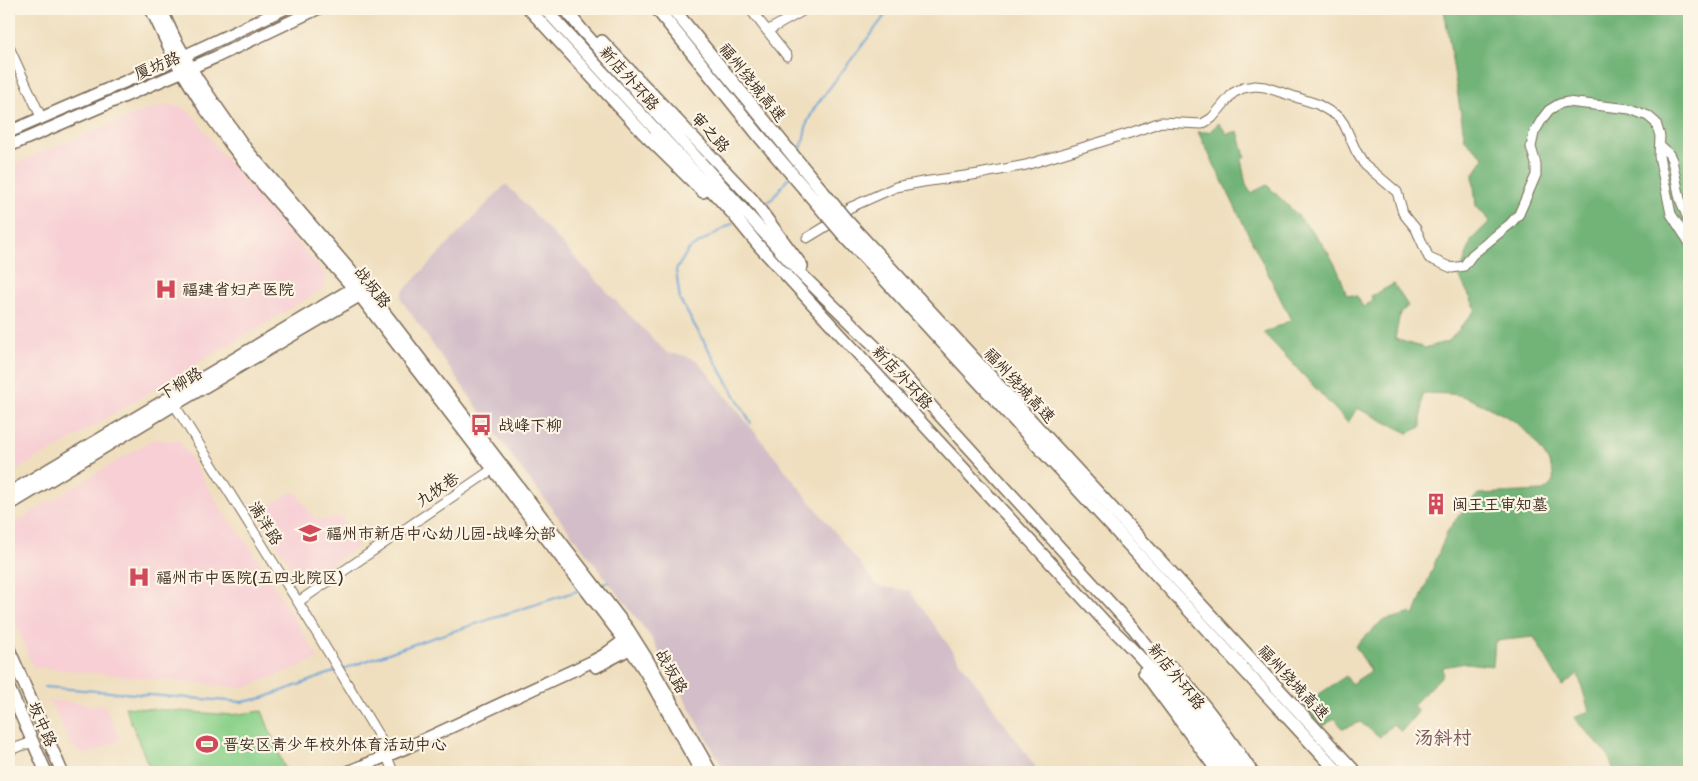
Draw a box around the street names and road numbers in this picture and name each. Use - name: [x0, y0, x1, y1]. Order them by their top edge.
- street label: 福州绕城高速: [714, 40, 789, 126]
- street label: 新店外环路: [595, 43, 663, 115]
- street label: 厦坊路: [132, 48, 183, 85]
- street label: 审之路: [687, 109, 733, 157]
- street label: 战坂路: [349, 263, 394, 313]
- street label: 新店外环路: [868, 342, 936, 414]
- street label: 福州绕城高速: [979, 344, 1059, 428]
- street label: 下柳路: [155, 364, 206, 405]
- street label: 九牧巷: [413, 469, 463, 512]
- street label: 满洋路: [244, 498, 286, 549]
- street label: 新店外环路: [1143, 640, 1208, 714]
- street label: 福州绕城高速: [1253, 641, 1333, 725]
- street label: 战坂路: [650, 646, 691, 697]
- street label: 坂中路: [23, 699, 60, 750]

